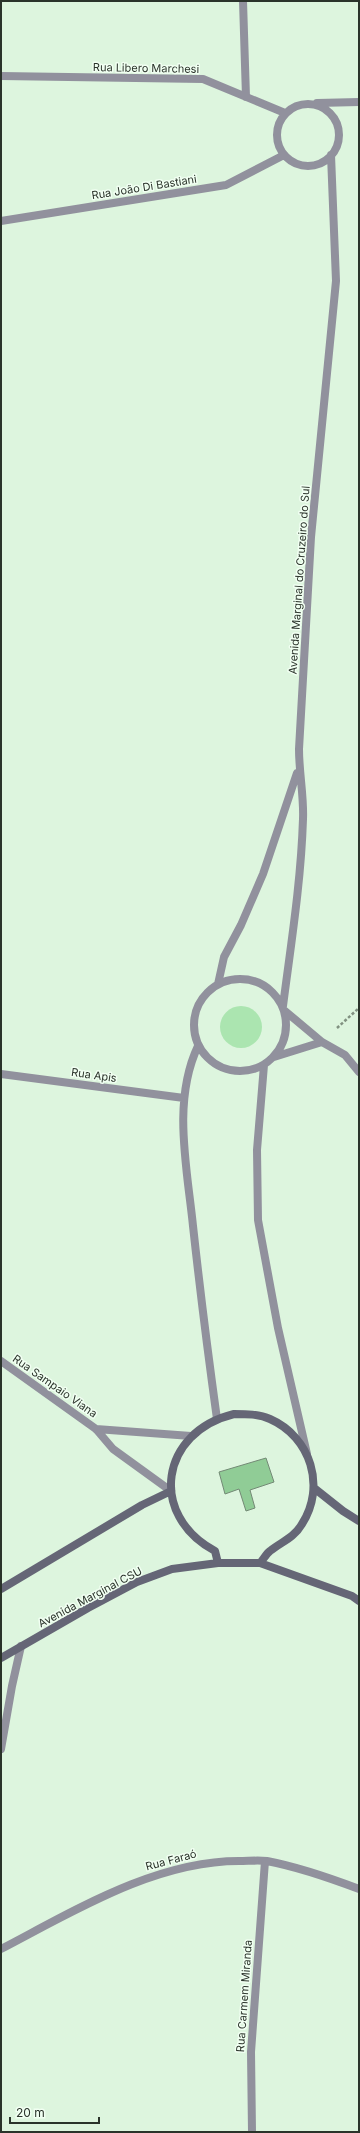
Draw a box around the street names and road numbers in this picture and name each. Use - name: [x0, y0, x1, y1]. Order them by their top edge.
- street label: Rua Libero Marchesi: [93, 60, 199, 76]
- street label: Rua João Di Bastiani: [90, 172, 198, 202]
- street label: Avenida Marginal do Cruzeiro do Sul: [285, 485, 313, 675]
- street label: Rua Apis: [70, 1065, 118, 1085]
- street label: Rua Sampaio Viana: [10, 1352, 100, 1420]
- street label: Avenida Marginal CSU: [36, 1564, 144, 1630]
- street label: Rua Faraó: [144, 1846, 198, 1874]
- street label: Rua Carmem Miranda: [233, 1939, 255, 2053]

